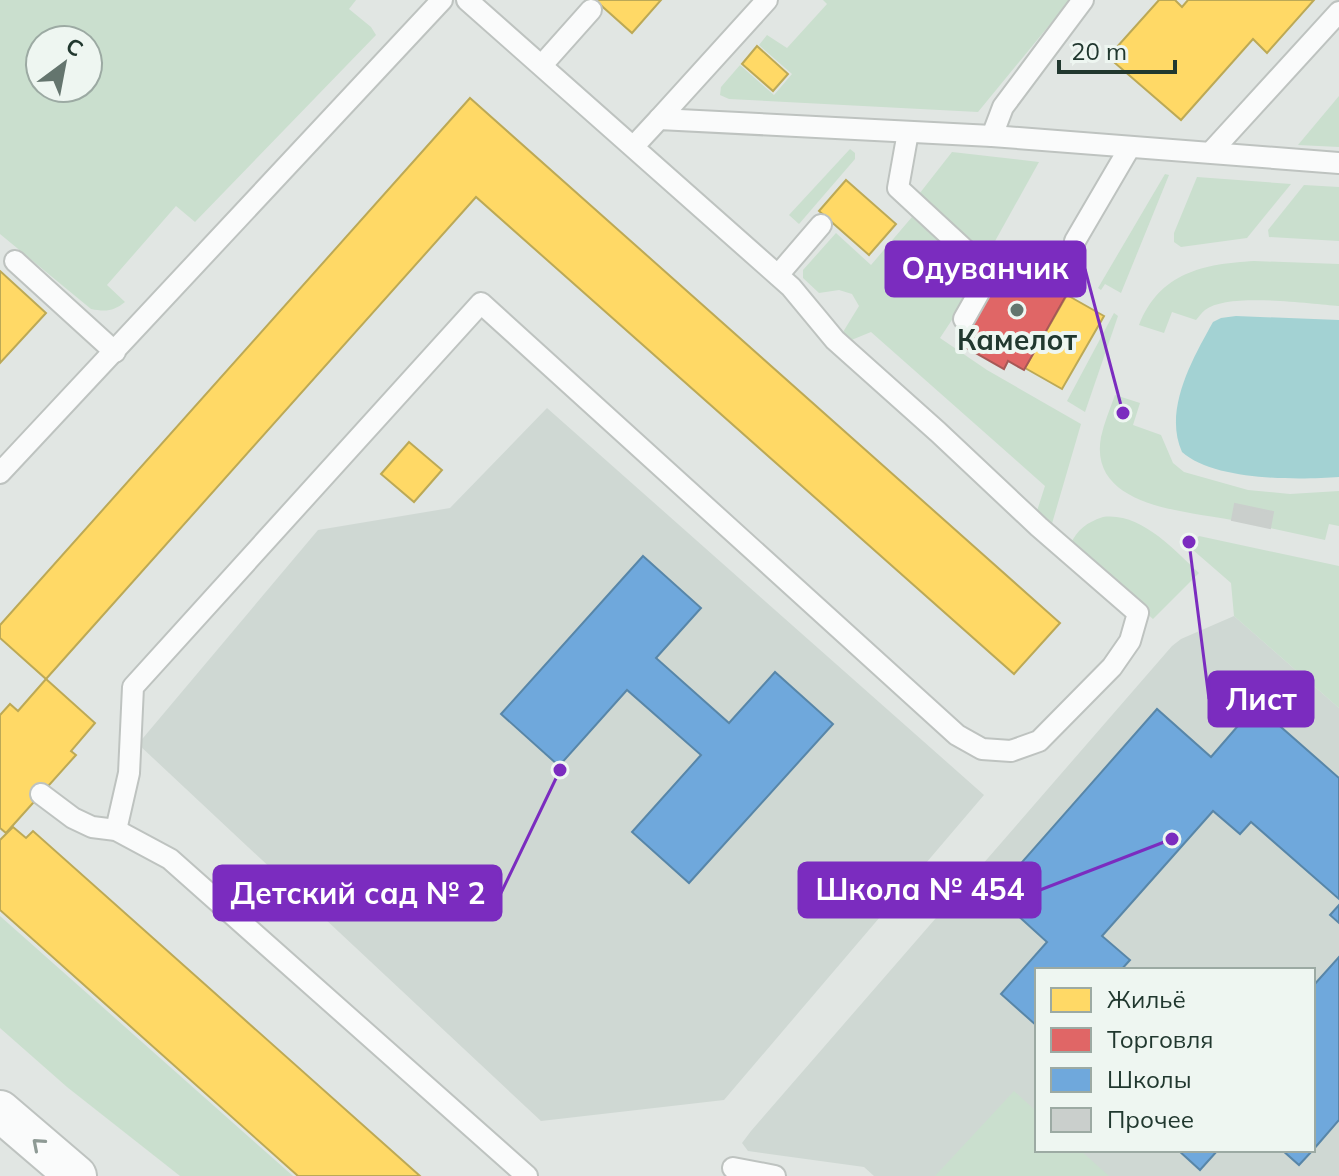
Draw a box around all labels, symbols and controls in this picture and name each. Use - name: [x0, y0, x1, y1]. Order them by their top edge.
- north arrow: [24, 24, 104, 104]
- scale bar: [1059, 24, 1175, 74]
- text: С: [61, 31, 88, 63]
- text: 20 m: [1071, 36, 1127, 66]
- callout: Одуванчик: [886, 242, 1085, 296]
- text: Одуванчик: [901, 249, 1069, 287]
- marker: Камелот: [1008, 301, 1026, 319]
- place label: Камелот: [957, 322, 1077, 357]
- callout: Лист: [1209, 672, 1313, 726]
- text: Лист: [1225, 680, 1297, 718]
- callout: Школа № 454: [799, 863, 1040, 917]
- callout: Детский сад № 2: [214, 866, 501, 920]
- text: Школа № 454: [815, 870, 1025, 908]
- text: Детский сад № 2: [230, 874, 486, 912]
- legend: [1035, 968, 1315, 1152]
- text: Жильё: [1107, 984, 1186, 1014]
- text: Торговля: [1107, 1024, 1214, 1054]
- text: Школы: [1107, 1064, 1192, 1094]
- text: Прочее: [1107, 1104, 1194, 1134]
- one-way arrow: [33, 1139, 47, 1153]

